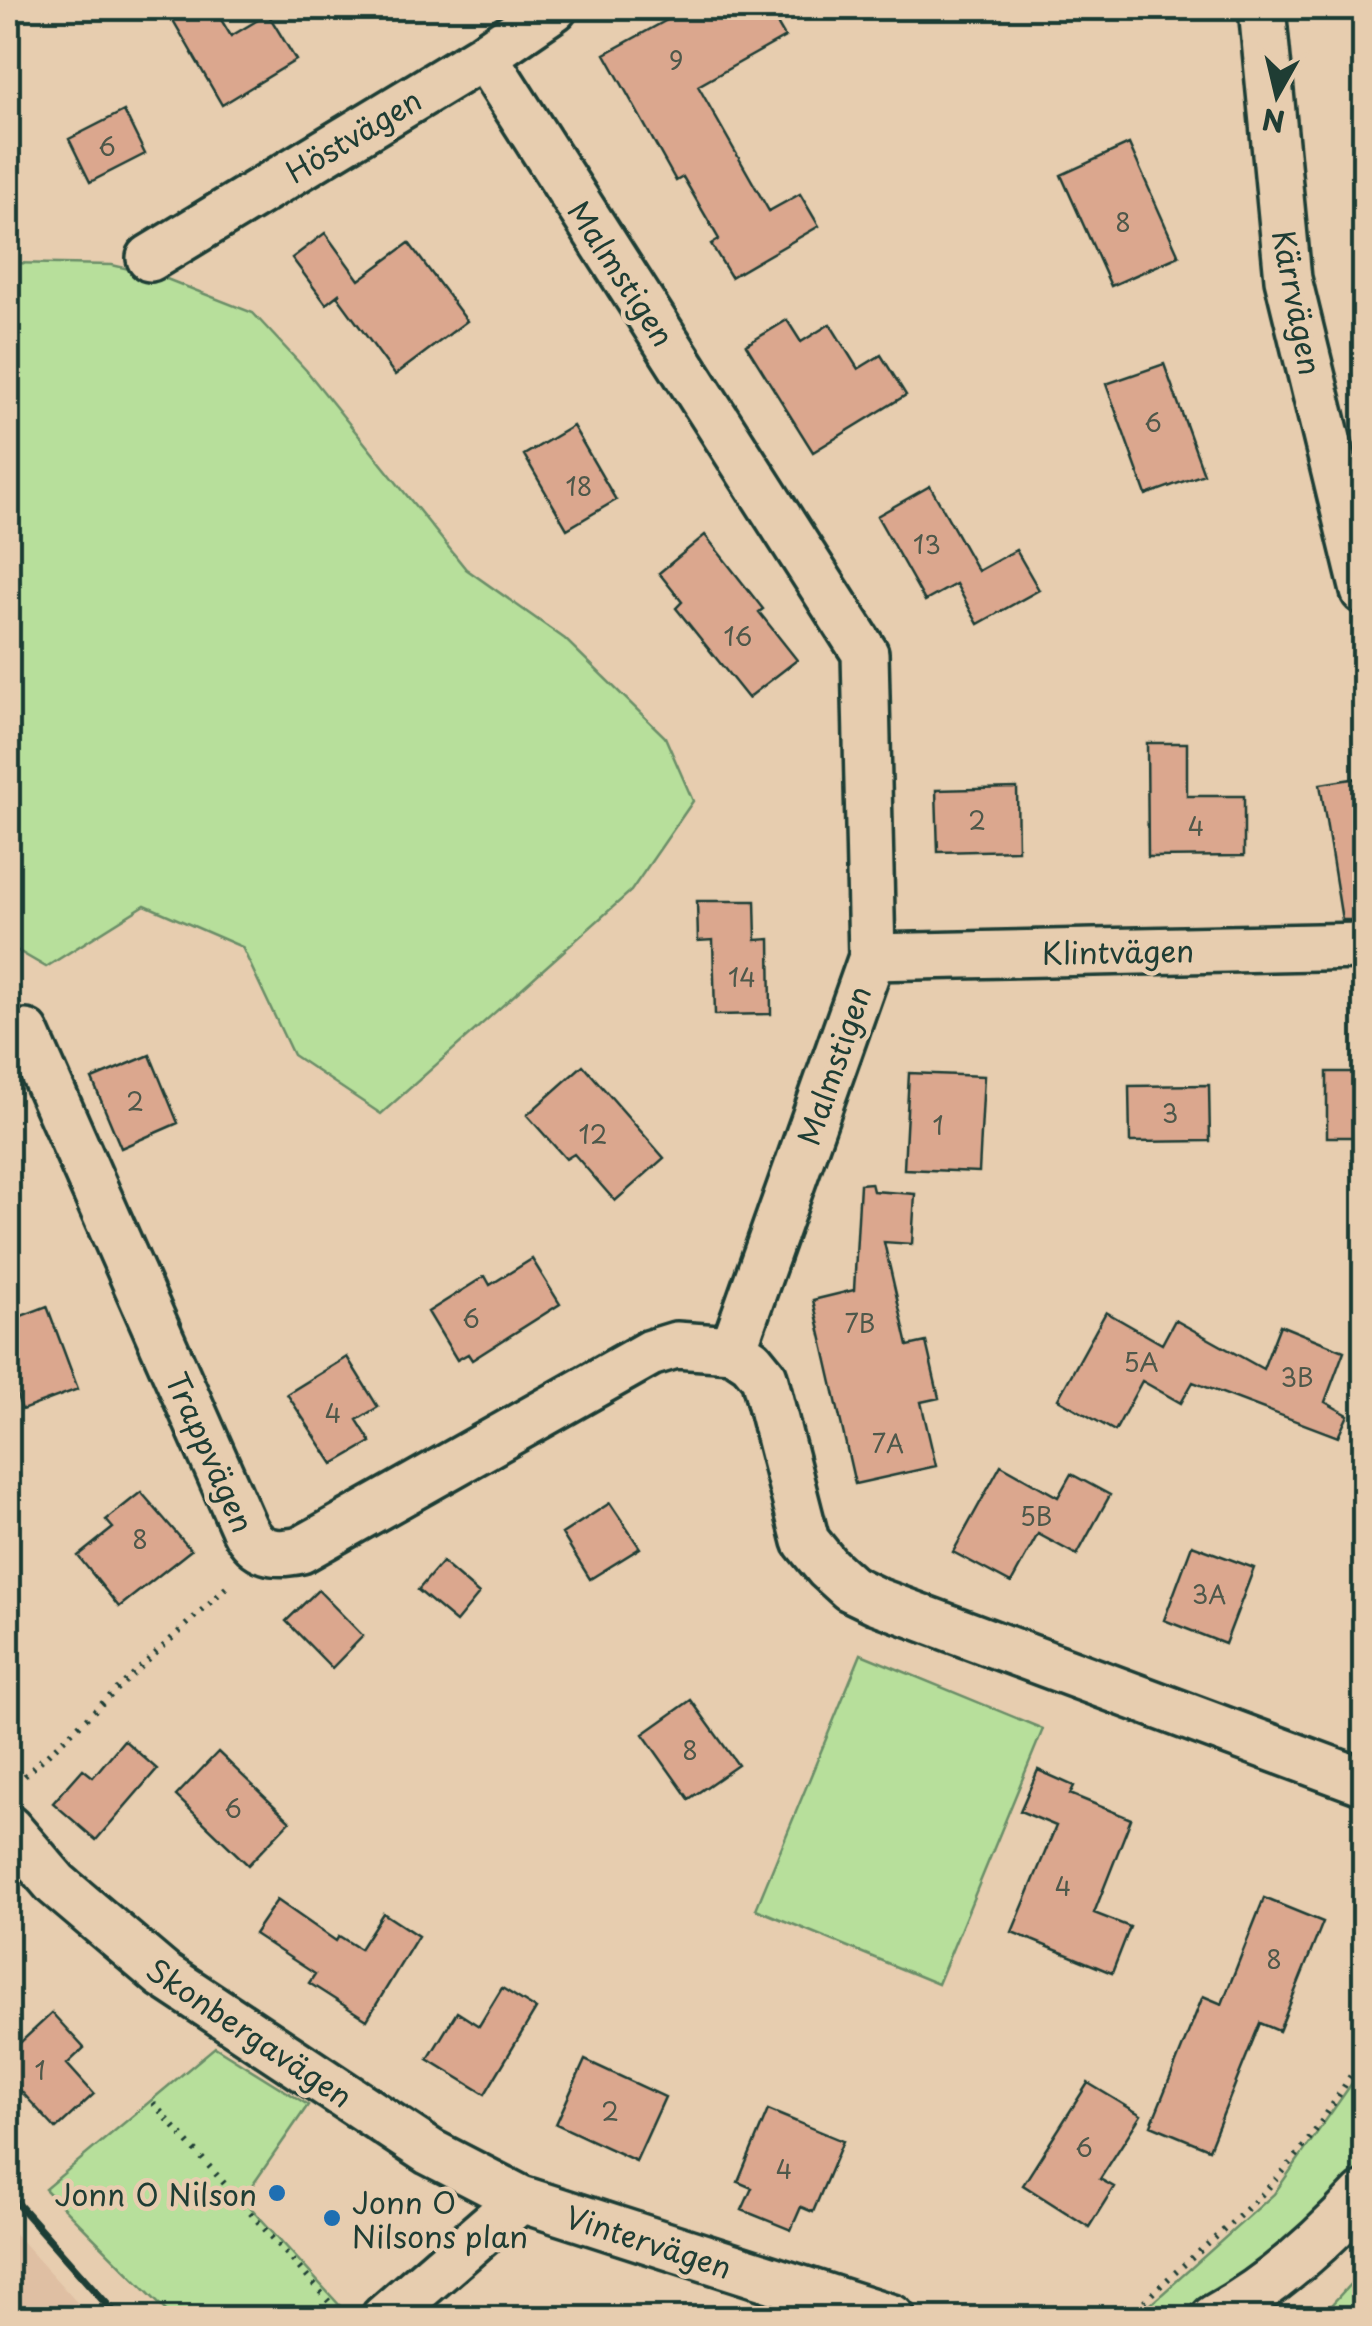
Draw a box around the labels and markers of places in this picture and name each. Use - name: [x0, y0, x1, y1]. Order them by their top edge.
- place label: Jonn O Nilson: [54, 2171, 257, 2216]
- place label: Jonn O Nilsons plan: [352, 2179, 528, 2258]
- marker: Jonn O Nilson: [266, 2182, 288, 2204]
- marker: Jonn O Nilsons plan: [321, 2207, 343, 2229]

